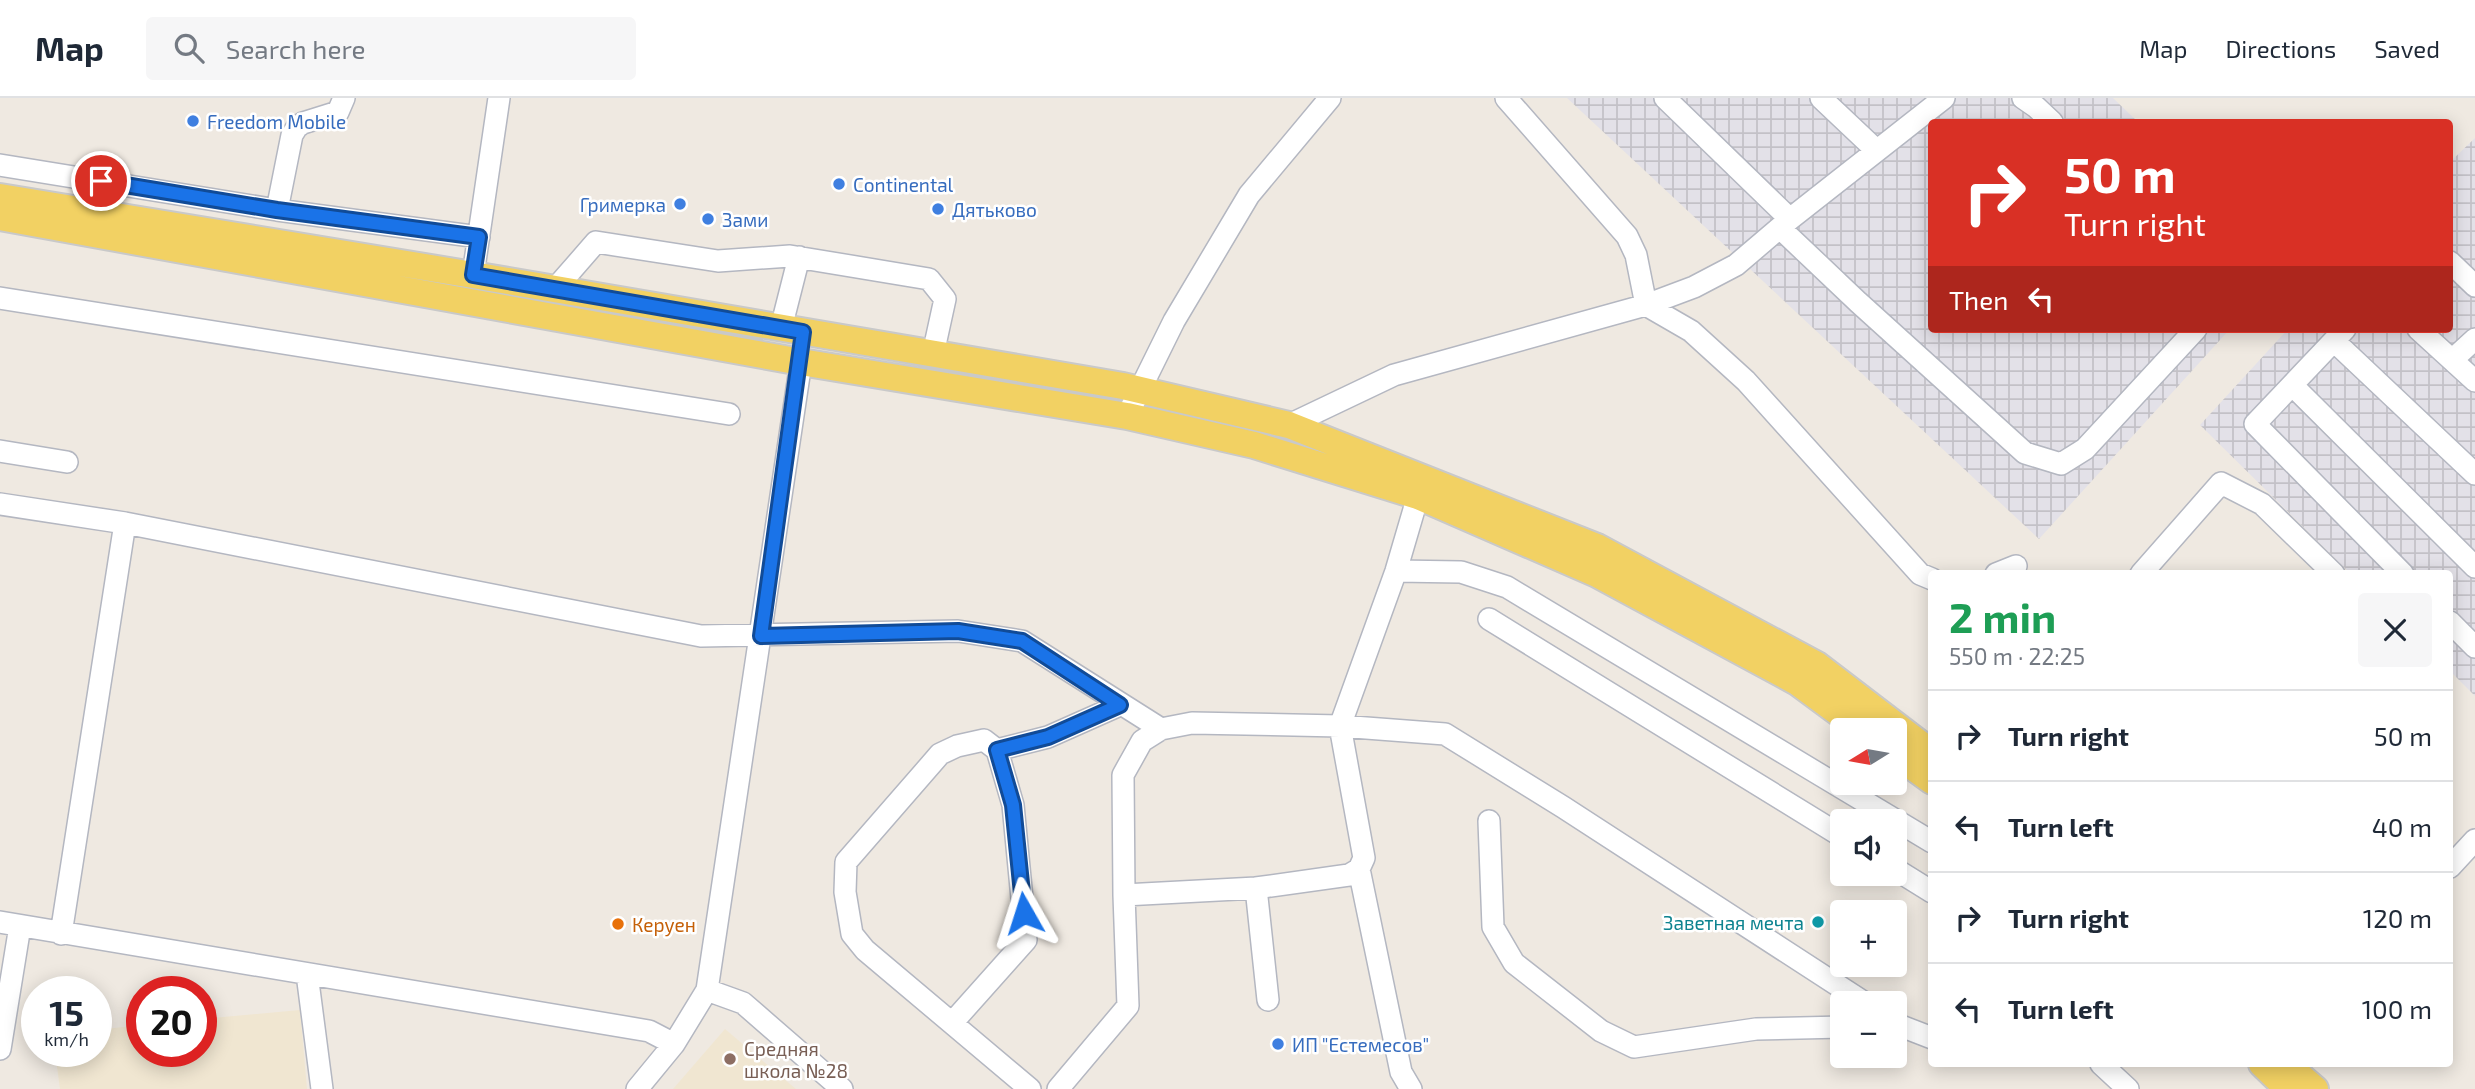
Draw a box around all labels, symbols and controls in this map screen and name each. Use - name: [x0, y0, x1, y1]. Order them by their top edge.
- search box: [146, 17, 636, 80]
- text: Map: [35, 28, 104, 68]
- icon: search: [170, 29, 208, 67]
- text: Search here: [226, 33, 365, 64]
- text: Map: [2139, 34, 2187, 63]
- text: Directions: [2225, 34, 2336, 63]
- text: Saved: [2374, 34, 2440, 63]
- place label: Freedom Mobile: [207, 110, 346, 133]
- marker: Freedom Mobile: [185, 113, 201, 129]
- text: 50 m: [2064, 144, 2176, 203]
- icon: right: [1949, 147, 2040, 238]
- pin: [71, 151, 131, 211]
- icon: arrive: [82, 162, 120, 200]
- place label: Continental: [853, 173, 954, 196]
- marker: Continental: [831, 176, 847, 192]
- place label: Гримерка: [580, 193, 666, 216]
- marker: Гримерка: [672, 196, 688, 212]
- place label: Дятьково: [952, 198, 1037, 221]
- marker: Дятьково: [930, 201, 946, 217]
- text: Turn right: [2064, 204, 2206, 242]
- place label: Зами: [722, 208, 768, 231]
- marker: Зами: [700, 211, 716, 227]
- icon: left: [2022, 280, 2060, 318]
- text: Then: [1949, 284, 2008, 315]
- text: 2 min: [1949, 591, 2056, 641]
- button: close: [2358, 593, 2432, 667]
- text: 550 m · 22:25: [1949, 642, 2085, 670]
- icon: right: [1949, 717, 1987, 755]
- north arrow: [1830, 718, 1908, 794]
- map controls: [1830, 718, 1907, 1068]
- text: Turn right: [2008, 720, 2129, 751]
- text: 50 m: [2374, 720, 2432, 751]
- icon: left: [1949, 808, 1987, 846]
- button: sound: [1830, 809, 1907, 886]
- text: Turn left: [2008, 811, 2114, 842]
- text: 40 m: [2372, 811, 2432, 842]
- position arrow: [987, 876, 1061, 950]
- icon: right: [1949, 899, 1987, 937]
- button: +: [1830, 900, 1907, 977]
- text: Turn right: [2008, 902, 2129, 933]
- text: 120 m: [2363, 902, 2432, 933]
- place label: Заветная мечта: [1663, 911, 1804, 934]
- place label: Керуен: [632, 913, 696, 937]
- marker: Заветная мечта: [1810, 914, 1826, 930]
- marker: Керуен: [610, 916, 626, 932]
- speed limit sign: 20: [126, 976, 217, 1067]
- icon: left: [1949, 990, 1987, 1028]
- text: 15: [49, 991, 84, 1033]
- button: −: [1830, 991, 1907, 1068]
- text: Turn left: [2008, 993, 2114, 1024]
- text: 100 m: [2362, 993, 2432, 1024]
- text: km/h: [44, 1028, 89, 1050]
- place label: ИП "Естемесов": [1292, 1033, 1429, 1056]
- marker: ИП "Естемесов": [1270, 1036, 1286, 1052]
- place label: Средняя школа №28: [744, 1037, 848, 1082]
- marker: Средняя школа №28: [722, 1051, 738, 1067]

